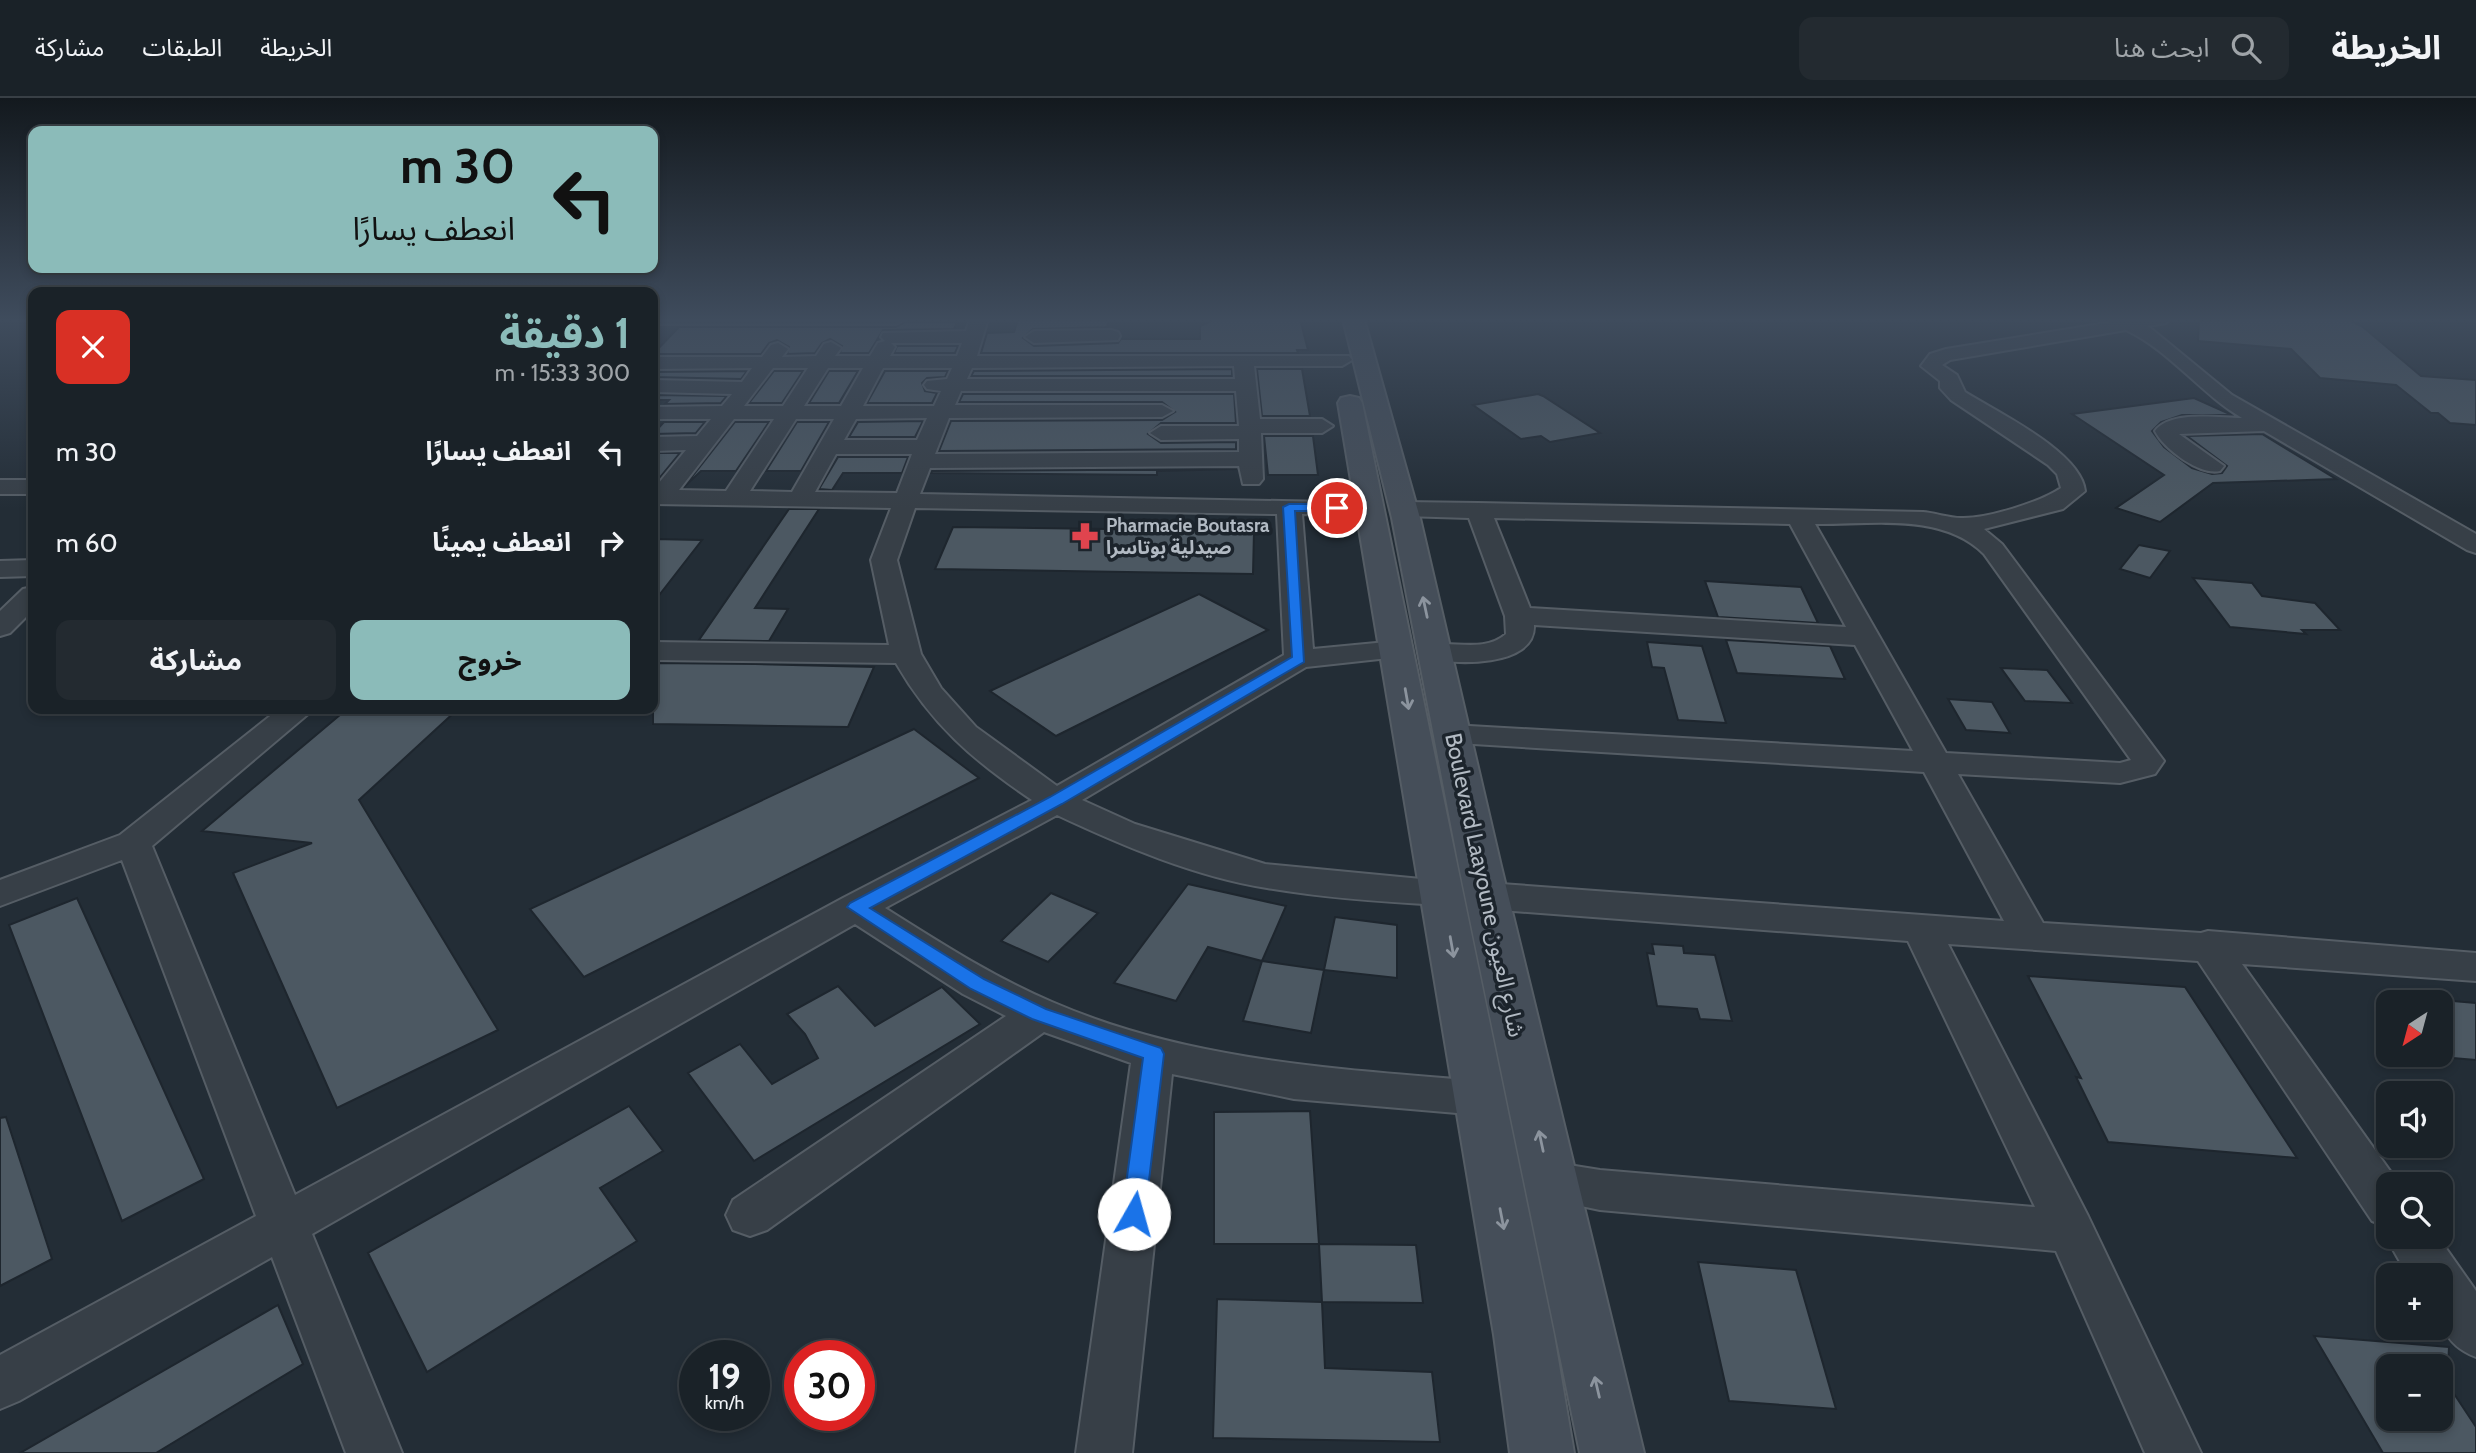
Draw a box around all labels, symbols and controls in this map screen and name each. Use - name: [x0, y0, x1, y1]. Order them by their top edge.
- search box: [1799, 17, 2289, 80]
- text: الخريطة: [2331, 27, 2441, 67]
- icon: search: [2227, 29, 2265, 67]
- text: ابحث هنا: [2114, 32, 2209, 64]
- text: مشاركة: [35, 33, 104, 62]
- text: الطبقات: [142, 33, 222, 62]
- text: الخريطة: [260, 33, 332, 62]
- text: 30 m: [400, 136, 515, 195]
- icon: left: [539, 154, 630, 245]
- text: انعطف يسارًا: [352, 209, 515, 248]
- text: 1 دقيقة: [499, 307, 630, 359]
- button: close: [56, 310, 130, 384]
- text: 300 m · 15:33: [495, 359, 630, 387]
- icon: left: [592, 433, 630, 471]
- text: انعطف يسارًا: [425, 435, 571, 467]
- text: 30 m: [56, 436, 117, 468]
- pin: [1307, 478, 1367, 538]
- icon: arrive: [1318, 489, 1356, 527]
- place label: Pharmacie Boutasra صيدلية بوتاسرا: [1106, 514, 1270, 559]
- pharmacy icon: Pharmacie Boutasra صيدلية بوتاسرا: [1070, 521, 1100, 551]
- icon: right: [592, 524, 630, 562]
- text: انعطف يمينًا: [432, 526, 571, 558]
- text: 60 m: [56, 527, 118, 559]
- one-way arrow: [1418, 596, 1432, 619]
- button: مشاركة: [56, 620, 336, 700]
- button: خروج: [350, 620, 630, 700]
- one-way arrow: [1400, 687, 1414, 710]
- street label: Boulevard Laayoune شارع العيون: [1436, 730, 1531, 1040]
- one-way arrow: [1446, 935, 1459, 958]
- north arrow: [2376, 990, 2454, 1068]
- map controls: [2376, 990, 2453, 1431]
- button: sound: [2376, 1081, 2453, 1158]
- one-way arrow: [1533, 1130, 1547, 1153]
- button: search: [2376, 1172, 2453, 1249]
- position arrow: [1097, 1177, 1171, 1251]
- one-way arrow: [1496, 1207, 1509, 1229]
- button: +: [2376, 1263, 2453, 1340]
- speed limit sign: 30: [784, 1340, 875, 1431]
- button: −: [2376, 1354, 2453, 1431]
- text: 19: [708, 1355, 741, 1398]
- one-way arrow: [1590, 1376, 1603, 1398]
- text: km/h: [705, 1392, 744, 1414]

